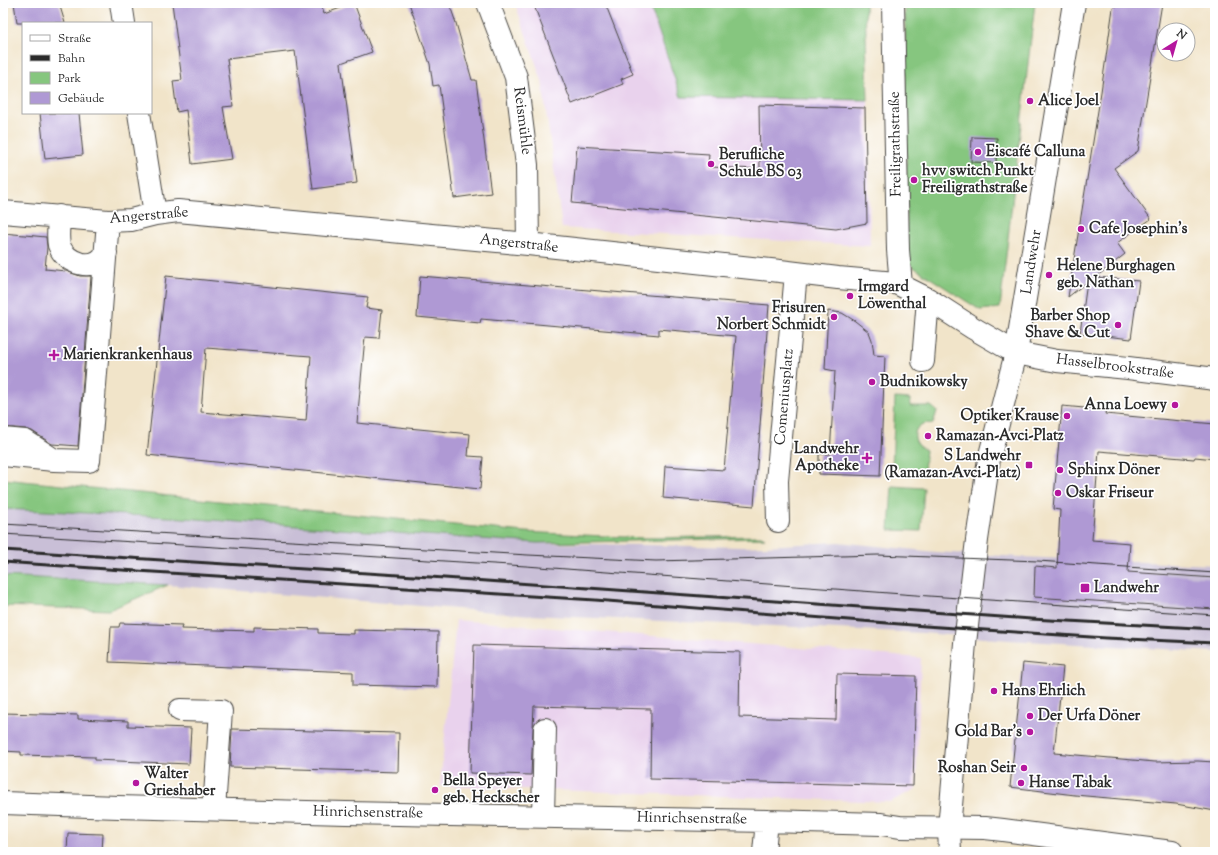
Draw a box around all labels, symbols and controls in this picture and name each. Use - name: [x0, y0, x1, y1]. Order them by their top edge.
- legend: [22, 22, 152, 114]
- north arrow: [1156, 22, 1196, 62]
- text: N: [1172, 25, 1190, 44]
- text: Straße: [58, 30, 92, 48]
- text: Bahn: [58, 50, 85, 68]
- text: Park: [58, 70, 81, 88]
- street label: Reismühle: [507, 86, 537, 156]
- text: Gebäude: [58, 90, 105, 108]
- street label: Freiligrathstraße: [885, 91, 907, 197]
- place label: Alice Joel: [1038, 91, 1100, 112]
- marker: Alice Joel: [1025, 96, 1035, 106]
- place label: Eiscafé Calluna: [986, 142, 1085, 163]
- place label: Berufliche Schule BS 03: [719, 145, 802, 183]
- marker: Eiscafé Calluna: [973, 147, 983, 157]
- marker: Berufliche Schule BS 03: [706, 159, 716, 169]
- place label: hvv switch Punkt Freiligrathstraße: [922, 161, 1034, 199]
- marker: hvv switch Punkt Freiligrathstraße: [909, 175, 919, 185]
- street label: Angerstraße: [109, 202, 189, 230]
- place label: Cafe Josephin's: [1089, 219, 1187, 240]
- marker: Cafe Josephin's: [1076, 224, 1086, 234]
- street label: Landwehr: [1017, 228, 1048, 296]
- street label: Angerstraße: [479, 229, 559, 259]
- place label: Helene Burghagen geb. Nathan: [1057, 256, 1175, 294]
- marker: Helene Burghagen geb. Nathan: [1044, 270, 1054, 280]
- place label: Irmgard Löwenthal: [858, 277, 927, 315]
- marker: Irmgard Löwenthal: [845, 291, 855, 301]
- place label: Frisuren Norbert Schmidt: [717, 298, 827, 336]
- place label: Barber Shop Shave & Cut: [1025, 306, 1111, 344]
- marker: Frisuren Norbert Schmidt: [829, 312, 839, 322]
- marker: Barber Shop Shave & Cut: [1113, 320, 1123, 330]
- place label: Marienkrankenhaus: [63, 345, 192, 366]
- street label: Comeniusplatz: [770, 348, 800, 446]
- marker: Marienkrankenhaus: [48, 349, 60, 361]
- street label: Hasselbrookstraße: [1055, 349, 1175, 385]
- place label: Budnikowsky: [880, 372, 968, 393]
- marker: Budnikowsky: [867, 377, 877, 387]
- place label: Anna Loewy: [1084, 395, 1168, 416]
- marker: Anna Loewy: [1170, 400, 1180, 410]
- place label: Optiker Krause: [960, 406, 1059, 427]
- marker: Optiker Krause: [1062, 411, 1072, 421]
- place label: Ramazan-Avci-Platz: [936, 426, 1064, 447]
- marker: Ramazan-Avci-Platz: [923, 431, 933, 441]
- place label: Landwehr Apotheke: [794, 439, 859, 477]
- place label: S Landwehr (Ramazan-Avci-Platz): [884, 446, 1021, 484]
- marker: Landwehr Apotheke: [862, 453, 872, 463]
- marker: S Landwehr (Ramazan-Avci-Platz): [1024, 460, 1034, 470]
- place label: Sphinx Döner: [1068, 460, 1160, 481]
- marker: Sphinx Döner: [1055, 465, 1065, 475]
- place label: Oskar Friseur: [1066, 483, 1154, 504]
- marker: Oskar Friseur: [1053, 488, 1063, 498]
- place label: Landwehr: [1094, 578, 1159, 599]
- marker: Landwehr: [1079, 582, 1091, 594]
- place label: Hans Ehrlich: [1002, 681, 1086, 702]
- marker: Hans Ehrlich: [989, 686, 999, 696]
- place label: Der Urfa Döner: [1038, 706, 1141, 727]
- marker: Der Urfa Döner: [1025, 711, 1035, 721]
- place label: Gold Bar's: [955, 722, 1022, 743]
- marker: Gold Bar's: [1025, 727, 1035, 737]
- place label: Roshan Seir: [938, 758, 1016, 779]
- marker: Roshan Seir: [1019, 763, 1029, 773]
- place label: Walter Grieshaber: [144, 764, 216, 802]
- place label: Bella Speyer geb. Heckscher: [443, 771, 540, 809]
- place label: Hanse Tabak: [1029, 773, 1113, 794]
- marker: Walter Grieshaber: [131, 778, 141, 788]
- marker: Hanse Tabak: [1016, 778, 1026, 788]
- marker: Bella Speyer geb. Heckscher: [430, 785, 440, 795]
- street label: Hinrichsenstraße: [313, 802, 423, 824]
- street label: Hinrichsenstraße: [637, 808, 747, 830]

